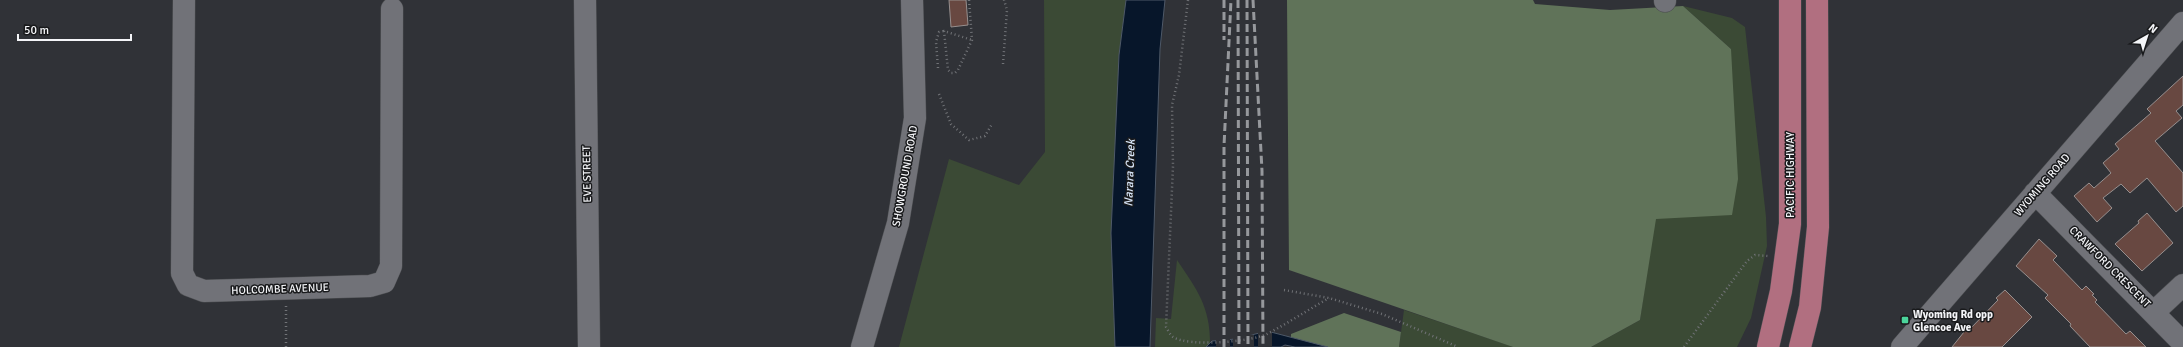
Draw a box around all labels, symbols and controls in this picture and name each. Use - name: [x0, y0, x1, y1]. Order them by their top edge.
- scale bar: [18, 16, 131, 42]
- north arrow: [2127, 16, 2167, 56]
- text: N: [2146, 21, 2160, 36]
- text: 50 m: [24, 23, 49, 38]
- street label: SHOWGROUND ROAD: [890, 124, 920, 228]
- street label: PACIFIC HIGHWAY: [1784, 132, 1797, 218]
- water label: Narara Creek: [1121, 138, 1139, 207]
- street label: EVE STREET: [580, 145, 594, 203]
- street label: WYOMING ROAD: [2011, 151, 2073, 219]
- street label: CRAWFORD CRESCENT: [2067, 224, 2154, 311]
- street label: HOLCOMBE AVENUE: [231, 281, 329, 297]
- place label: Wyoming Rd opp Glencoe Ave: [1913, 308, 1993, 334]
- marker: Wyoming Rd opp Glencoe Ave: [1900, 315, 1910, 325]

